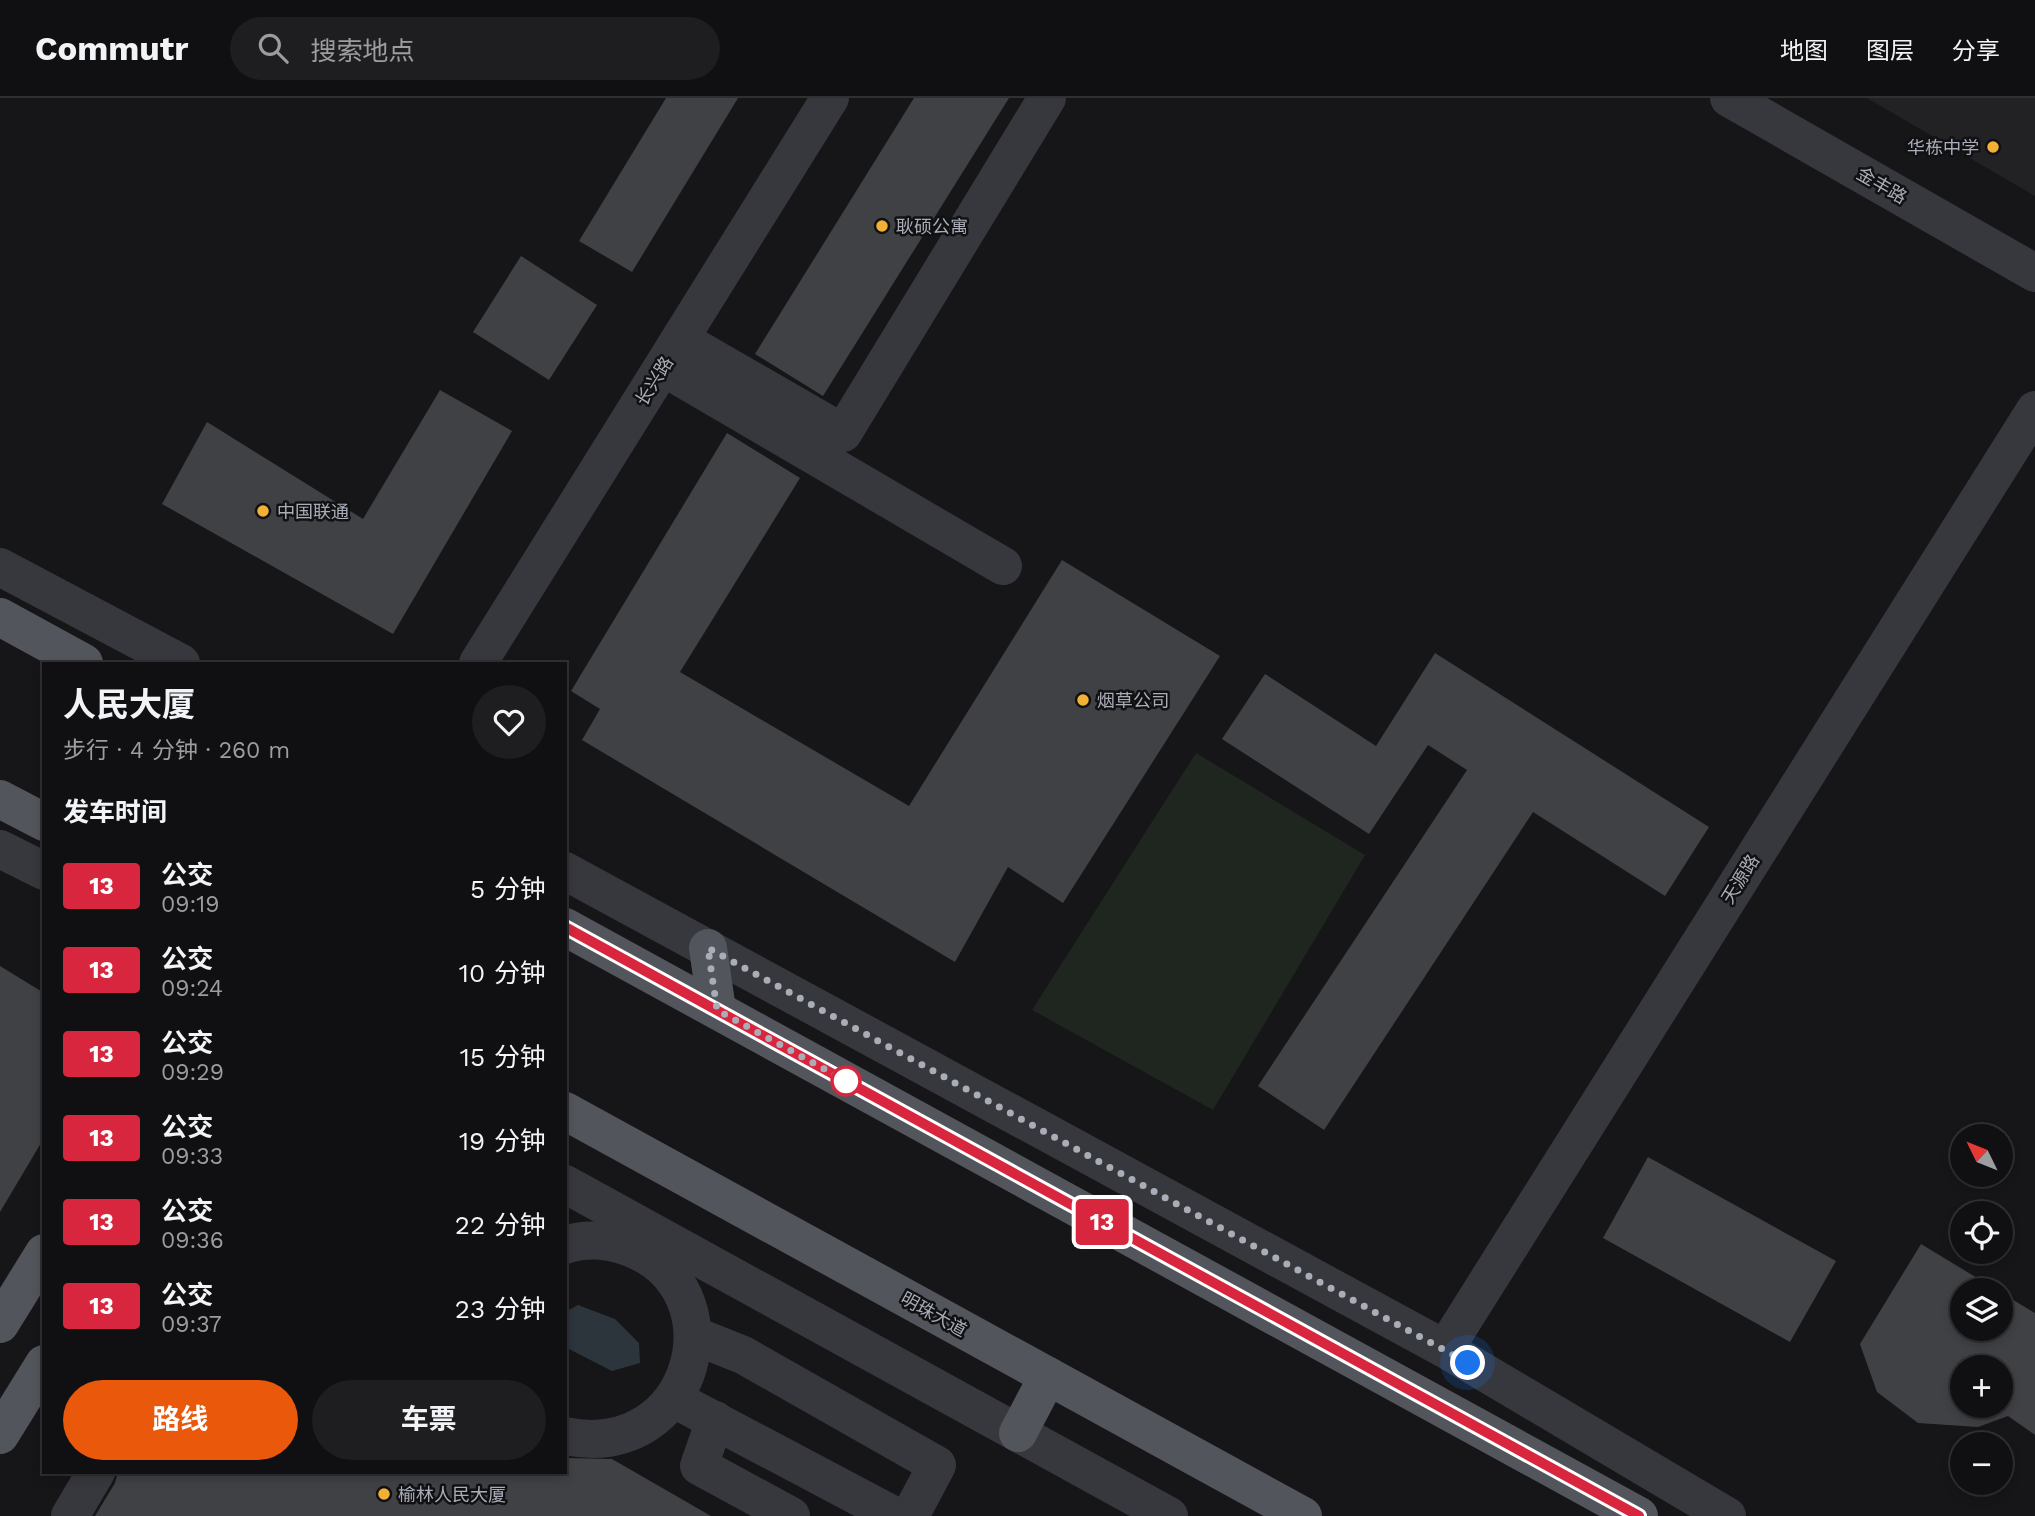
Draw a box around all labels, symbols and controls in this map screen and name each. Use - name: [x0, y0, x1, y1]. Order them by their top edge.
- search box: [230, 17, 720, 80]
- text: Commutr: [35, 29, 188, 68]
- icon: search: [254, 29, 292, 67]
- text: 搜索地点: [310, 36, 414, 66]
- text: 地图: [1780, 37, 1828, 65]
- text: 图层: [1866, 37, 1914, 65]
- text: 分享: [1952, 37, 2000, 65]
- place label: 华栋中学: [1907, 137, 1979, 158]
- marker: 华栋中学: [1985, 139, 2001, 155]
- street label: 金丰路: [1853, 162, 1911, 208]
- place label: 耿硕公寓: [896, 216, 968, 237]
- marker: 耿硕公寓: [874, 218, 890, 234]
- street label: 长兴路: [631, 353, 677, 409]
- place label: 中国联通: [277, 501, 349, 522]
- marker: 中国联通: [255, 503, 271, 519]
- text: 人民大厦: [63, 685, 195, 724]
- button: heart: [472, 685, 546, 759]
- place label: 烟草公司: [1097, 690, 1169, 711]
- marker: 烟草公司: [1075, 692, 1091, 708]
- text: 步行 · 4 分钟 · 260 m: [63, 737, 290, 764]
- text: 发车时间: [63, 797, 167, 827]
- street label: 天源路: [1717, 851, 1763, 907]
- text: 公交: [161, 860, 213, 890]
- text: 13: [89, 872, 114, 900]
- text: 5 分钟: [470, 874, 546, 904]
- text: 09:19: [161, 891, 219, 918]
- text: 公交: [161, 944, 213, 974]
- text: 13: [89, 956, 114, 984]
- text: 10 分钟: [459, 958, 546, 988]
- text: 09:24: [161, 975, 223, 1002]
- text: 公交: [161, 1028, 213, 1058]
- text: 13: [89, 1040, 114, 1068]
- text: 15 分钟: [460, 1042, 546, 1072]
- text: 09:29: [161, 1059, 224, 1086]
- unlabelled marker: [831, 1066, 861, 1096]
- text: 公交: [161, 1112, 213, 1142]
- text: 13: [89, 1124, 114, 1152]
- north arrow: [1950, 1124, 2012, 1186]
- map controls: [1950, 1124, 2013, 1495]
- text: 19 分钟: [459, 1126, 546, 1156]
- text: 09:33: [161, 1143, 223, 1170]
- text: 公交: [161, 1196, 213, 1226]
- line badge: 13: [1070, 1199, 1134, 1245]
- button: locate: [1950, 1201, 2013, 1264]
- text: 13: [89, 1208, 114, 1236]
- text: 13: [1090, 1208, 1114, 1236]
- text: 22 分钟: [455, 1210, 546, 1240]
- text: 09:36: [161, 1227, 224, 1254]
- button: layers: [1950, 1278, 2013, 1341]
- text: 公交: [161, 1280, 213, 1310]
- street label: 明珠大道: [897, 1287, 971, 1341]
- text: 13: [89, 1292, 114, 1320]
- text: 23 分钟: [455, 1294, 546, 1324]
- text: 09:37: [161, 1311, 222, 1338]
- your location: [1450, 1345, 1485, 1380]
- button: +: [1950, 1355, 2013, 1418]
- button: 路线: [63, 1380, 298, 1460]
- button: 车票: [312, 1380, 546, 1460]
- button: −: [1950, 1432, 2013, 1495]
- place label: 榆林人民大厦: [398, 1484, 506, 1505]
- marker: 榆林人民大厦: [376, 1486, 392, 1502]

